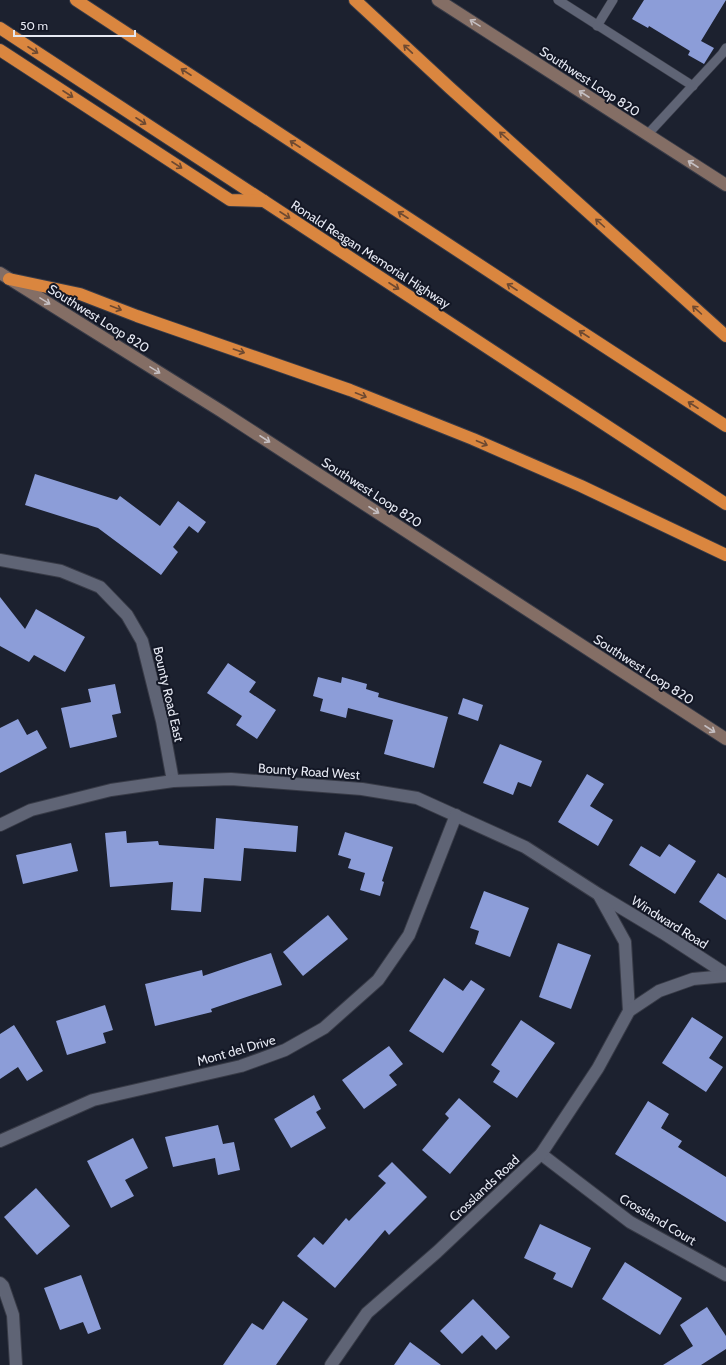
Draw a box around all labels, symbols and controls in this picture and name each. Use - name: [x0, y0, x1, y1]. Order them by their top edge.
- scale bar: [14, 12, 135, 38]
- text: 50 m: [20, 18, 48, 33]
- one-way arrow: [470, 19, 481, 27]
- street label: Southwest Loop 820: [537, 43, 643, 119]
- one-way arrow: [403, 44, 413, 53]
- one-way arrow: [27, 45, 38, 54]
- one-way arrow: [181, 68, 192, 76]
- one-way arrow: [62, 90, 73, 98]
- one-way arrow: [579, 90, 590, 98]
- one-way arrow: [136, 117, 147, 125]
- one-way arrow: [498, 132, 509, 141]
- one-way arrow: [290, 140, 301, 148]
- one-way arrow: [688, 160, 699, 168]
- one-way arrow: [171, 161, 182, 169]
- street label: Ronald Reagan Memorial Highway: [288, 196, 454, 312]
- one-way arrow: [279, 211, 290, 219]
- one-way arrow: [398, 211, 409, 219]
- one-way arrow: [595, 219, 605, 228]
- street label: Southwest Loop 820: [45, 280, 153, 356]
- one-way arrow: [388, 283, 400, 291]
- one-way arrow: [507, 283, 518, 291]
- one-way arrow: [39, 297, 50, 305]
- one-way arrow: [110, 305, 122, 313]
- one-way arrow: [692, 305, 702, 315]
- one-way arrow: [579, 330, 590, 338]
- one-way arrow: [232, 348, 244, 356]
- one-way arrow: [149, 366, 161, 374]
- one-way arrow: [355, 391, 367, 399]
- one-way arrow: [687, 400, 699, 408]
- one-way arrow: [259, 436, 271, 444]
- one-way arrow: [476, 440, 488, 447]
- street label: Southwest Loop 820: [319, 454, 425, 530]
- one-way arrow: [368, 506, 379, 514]
- street label: Southwest Loop 820: [591, 631, 697, 707]
- street label: Bounty Road East: [150, 645, 188, 744]
- one-way arrow: [704, 725, 715, 733]
- street label: Bounty Road West: [258, 759, 361, 783]
- street label: Windward Road: [629, 892, 711, 952]
- street label: Mont del Drive: [195, 1031, 277, 1069]
- street label: Crosslands Road: [446, 1151, 522, 1225]
- street label: Crossland Court: [617, 1190, 700, 1249]

